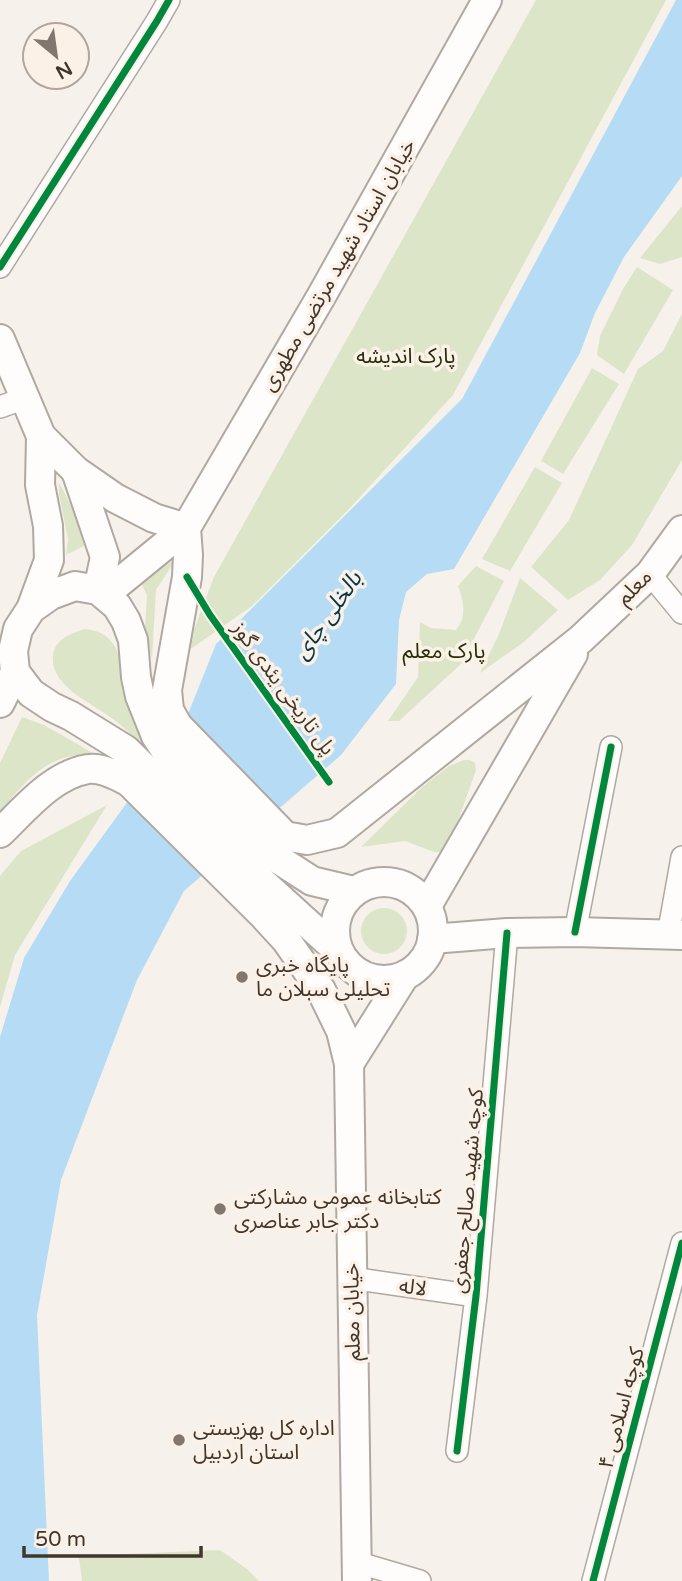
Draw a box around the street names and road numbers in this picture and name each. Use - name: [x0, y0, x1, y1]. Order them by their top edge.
- street label: خیابان استاد شهید مرتضی مطهری: [256, 135, 421, 396]
- street label: معلم: [611, 564, 659, 612]
- street label: پل تاریخی یئدی گوز: [226, 616, 341, 760]
- street label: کوچه شهید صالح جعفری: [446, 1087, 491, 1295]
- street label: خیابان معلم: [339, 1263, 368, 1361]
- street label: لاله: [397, 1273, 428, 1302]
- street label: کوچه اسلامی ۴: [593, 1344, 650, 1472]

